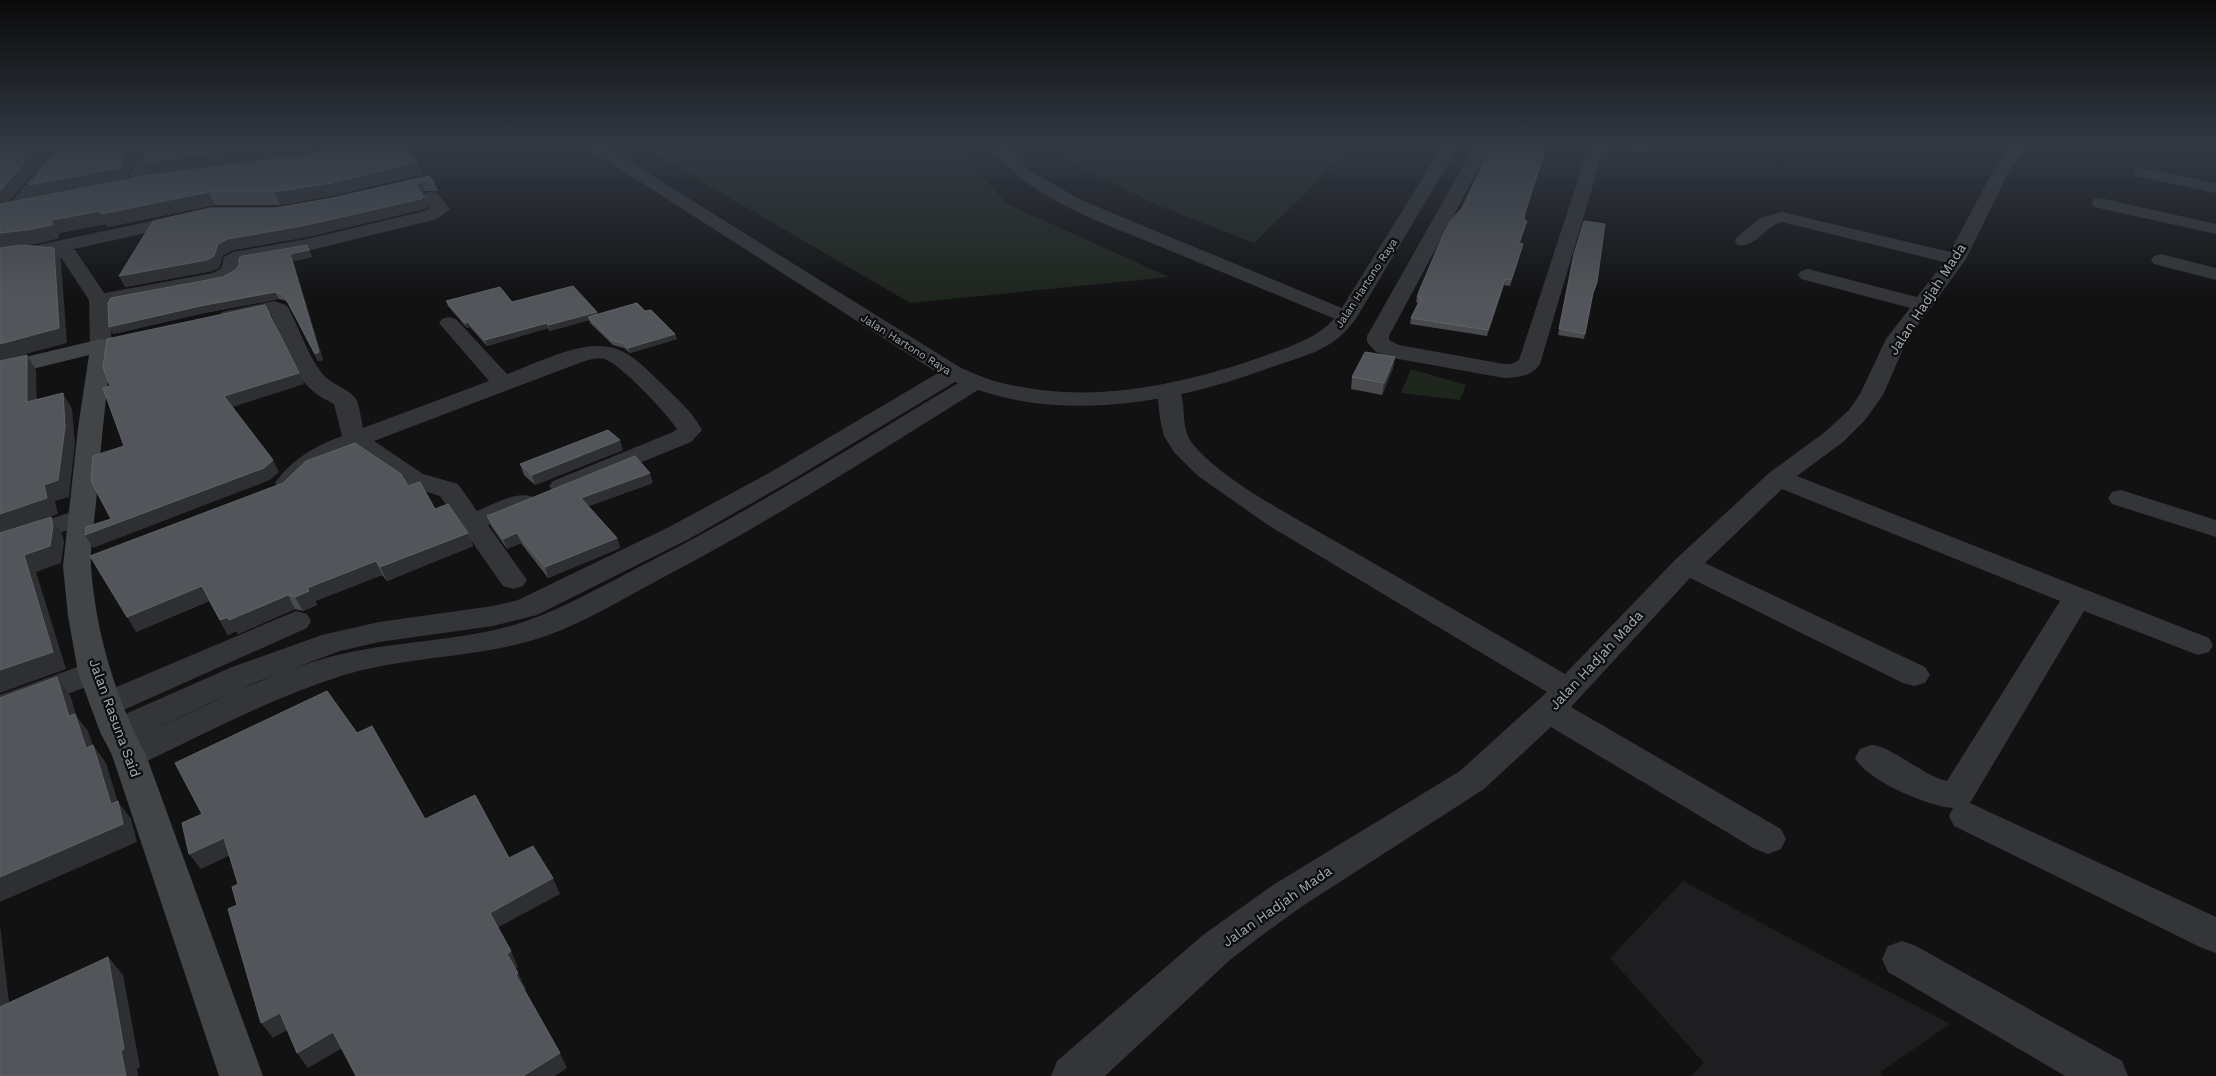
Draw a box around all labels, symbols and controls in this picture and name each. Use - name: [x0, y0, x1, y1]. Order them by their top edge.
- street label: Jalan Hartono Raya: [1333, 236, 1400, 330]
- street label: Jalan Hadjah Mada: [1885, 240, 1969, 358]
- street label: Jalan Hartono Raya: [858, 311, 953, 378]
- street label: Jalan Hadjah Mada: [1546, 607, 1646, 713]
- street label: Jalan Rasuna Said: [86, 657, 144, 779]
- street label: Jalan Hadjah Mada: [1219, 862, 1335, 950]

